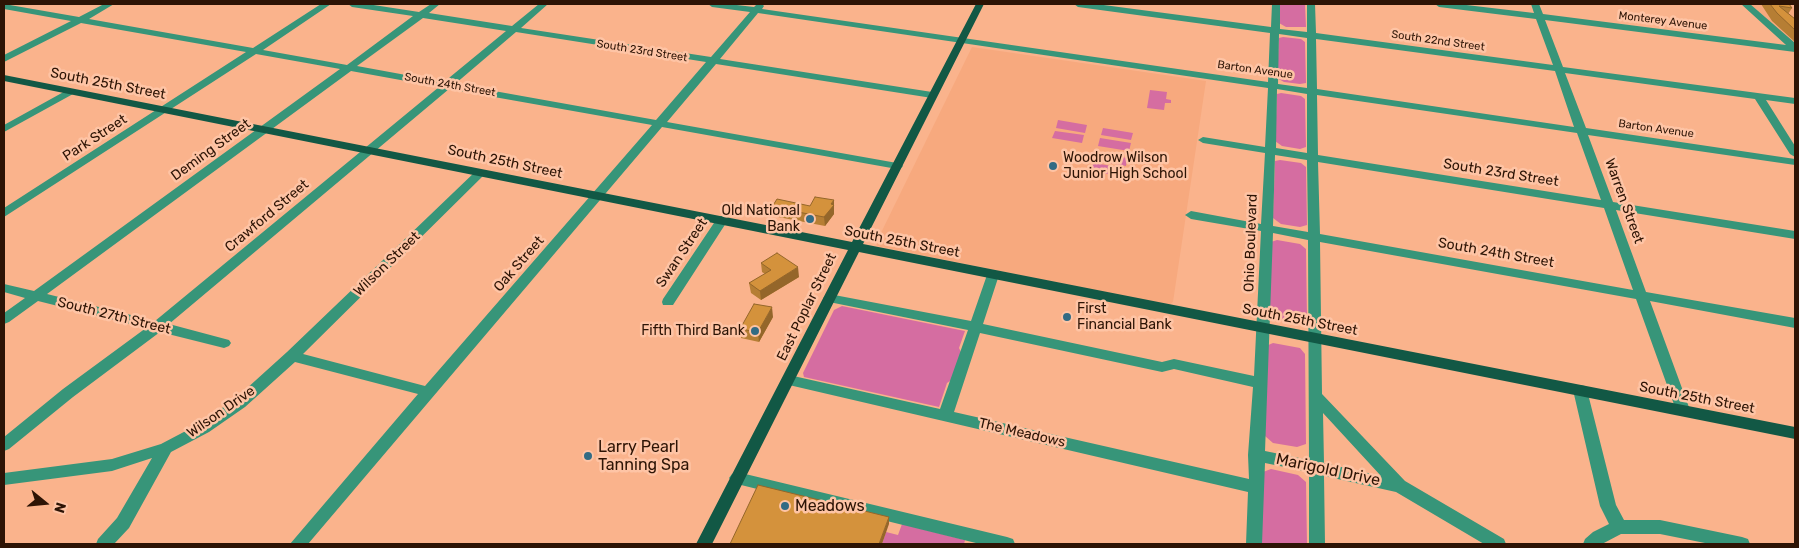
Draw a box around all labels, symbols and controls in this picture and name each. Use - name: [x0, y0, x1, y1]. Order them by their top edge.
- street label: Monterey Avenue: [1618, 9, 1708, 33]
- street label: South 22nd Street: [1390, 28, 1486, 54]
- street label: South 23rd Street: [596, 37, 688, 65]
- street label: Barton Avenue: [1216, 58, 1294, 82]
- street label: South 25th Street: [49, 65, 167, 103]
- street label: South 24th Street: [403, 70, 497, 100]
- street label: Park Street: [60, 111, 130, 165]
- street label: Deming Street: [168, 116, 254, 184]
- street label: Barton Avenue: [1617, 117, 1695, 141]
- street label: South 25th Street: [446, 142, 564, 182]
- place label: Woodrow Wilson Junior High School: [1063, 150, 1187, 182]
- street label: South 23rd Street: [1442, 156, 1560, 190]
- street label: Warren Street: [1601, 156, 1647, 246]
- marker: Woodrow Wilson Junior High School: [1047, 160, 1059, 172]
- street label: Crawford Street: [222, 176, 312, 256]
- street label: Ohio Boulevard: [1241, 194, 1261, 292]
- place label: Old National Bank: [721, 203, 800, 236]
- marker: Old National Bank: [804, 213, 816, 225]
- street label: Swan Street: [653, 215, 711, 291]
- street label: South 25th Street: [843, 223, 961, 261]
- street label: Wilson Street: [350, 228, 424, 300]
- street label: Oak Street: [490, 233, 548, 295]
- street label: South 24th Street: [1437, 235, 1555, 271]
- street label: East Poplar Street: [774, 250, 840, 364]
- street label: South 27th Street: [56, 294, 172, 338]
- place label: First Financial Bank: [1077, 301, 1172, 334]
- street label: South 25th Street: [1241, 301, 1359, 339]
- marker: First Financial Bank: [1061, 311, 1073, 323]
- place label: Fifth Third Bank: [641, 323, 745, 339]
- marker: Fifth Third Bank: [749, 325, 761, 337]
- street label: South 25th Street: [1638, 379, 1756, 417]
- street label: Wilson Drive: [184, 383, 258, 441]
- street label: The Meadows: [977, 415, 1067, 451]
- place label: Larry Pearl Tanning Spa: [598, 437, 689, 475]
- marker: Larry Pearl Tanning Spa: [582, 450, 594, 462]
- street label: Marigold Drive: [1274, 450, 1382, 490]
- north arrow: [20, 478, 70, 528]
- place label: Meadows: [795, 496, 865, 516]
- text: N: [50, 500, 69, 515]
- marker: Meadows: [779, 500, 791, 512]

